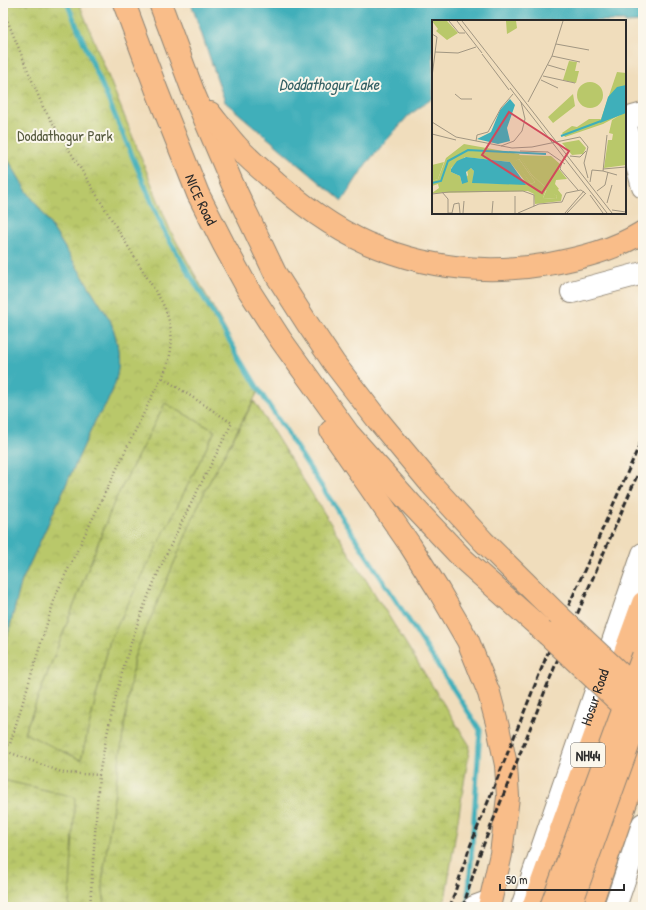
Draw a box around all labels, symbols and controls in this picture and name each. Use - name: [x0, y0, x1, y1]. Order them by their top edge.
- inset map: [432, 20, 626, 214]
- water label: Doddathogur Lake: [279, 73, 380, 95]
- park label: Doddathogur Park: [17, 125, 113, 146]
- street label: NICE Road: [180, 171, 223, 229]
- street label: Hosur Road: [575, 666, 613, 728]
- road number: NH44: [571, 743, 605, 767]
- scale bar: [500, 866, 624, 892]
- text: 50 m: [506, 871, 527, 888]

